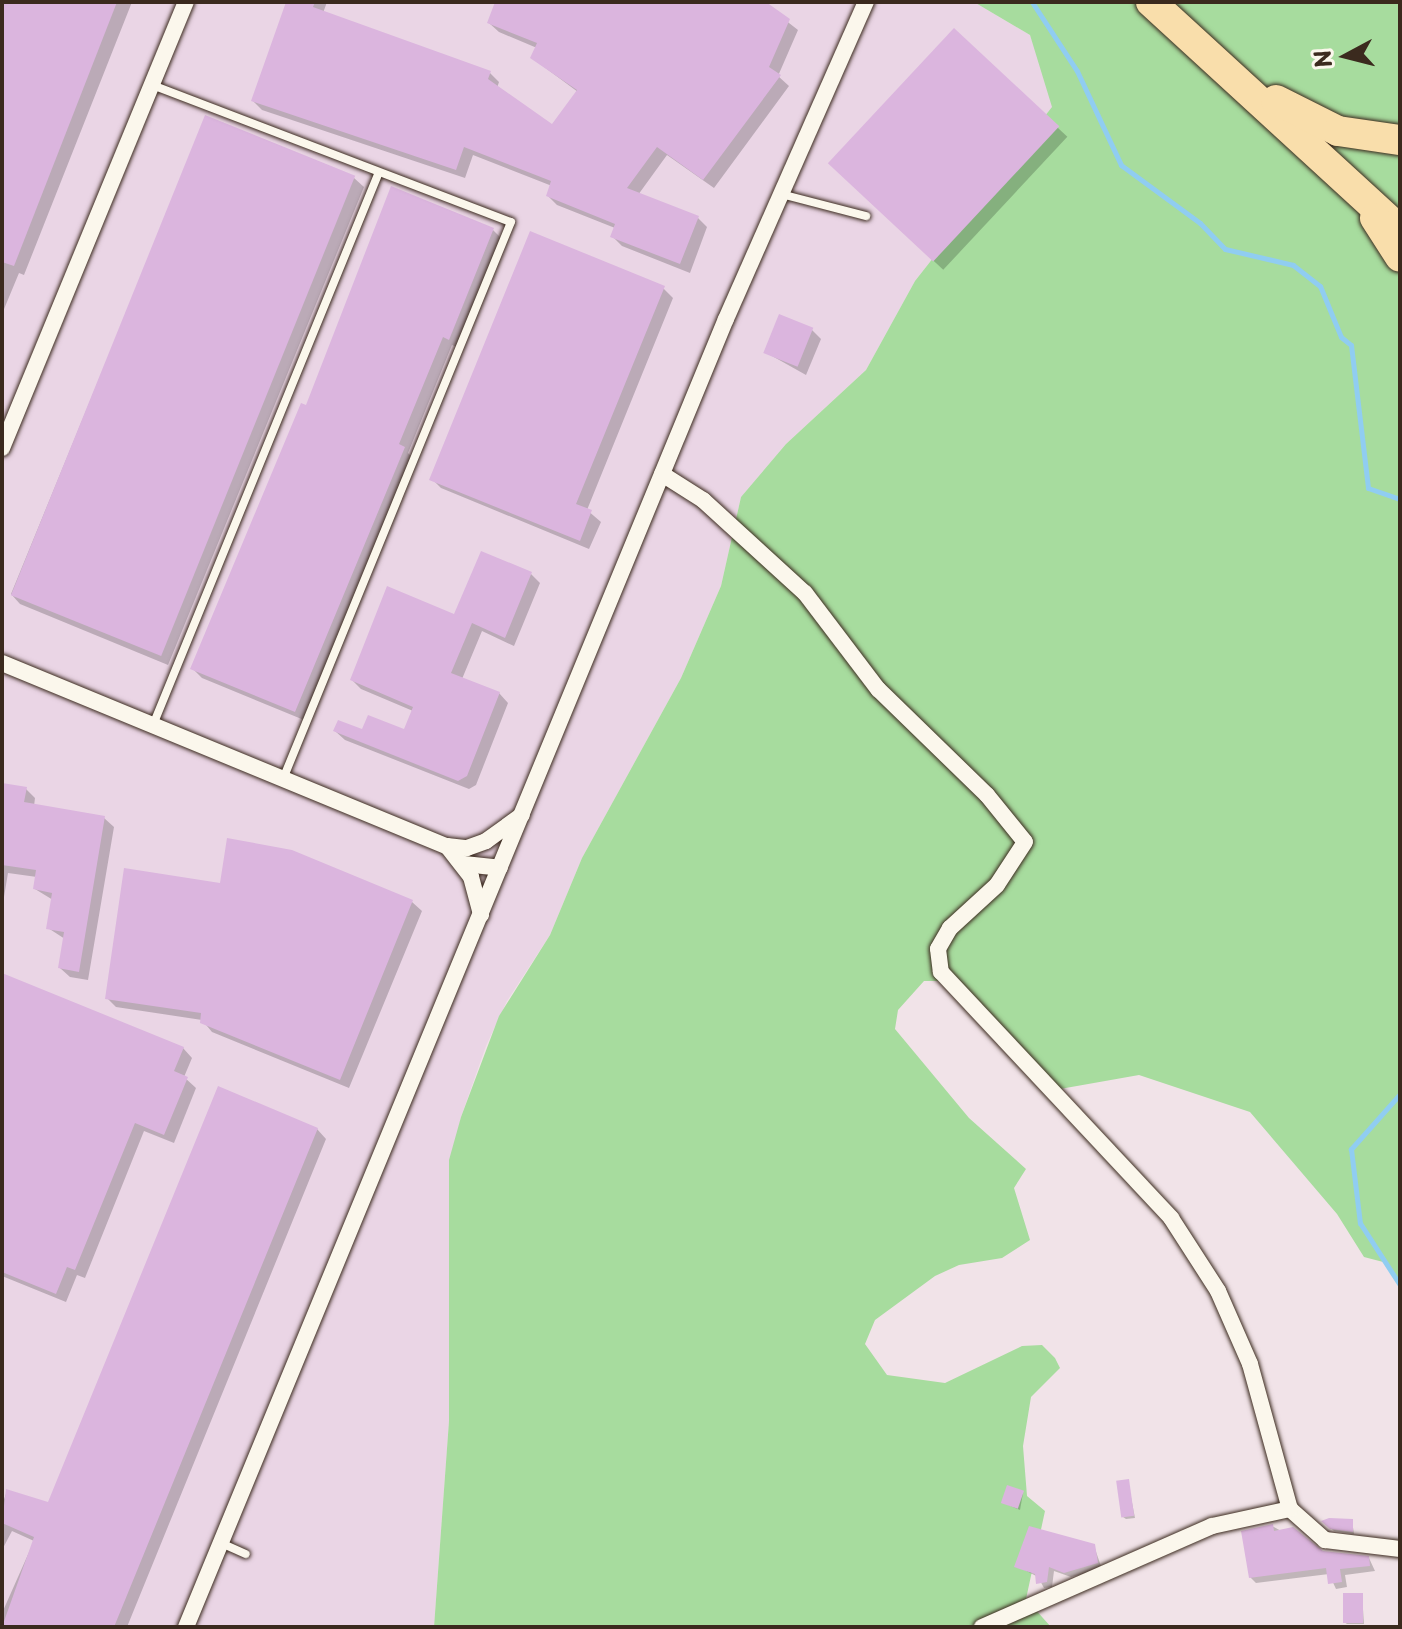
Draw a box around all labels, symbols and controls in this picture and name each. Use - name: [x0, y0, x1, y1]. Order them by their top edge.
- north arrow: [1306, 16, 1386, 96]
- text: N: [1304, 48, 1339, 70]

